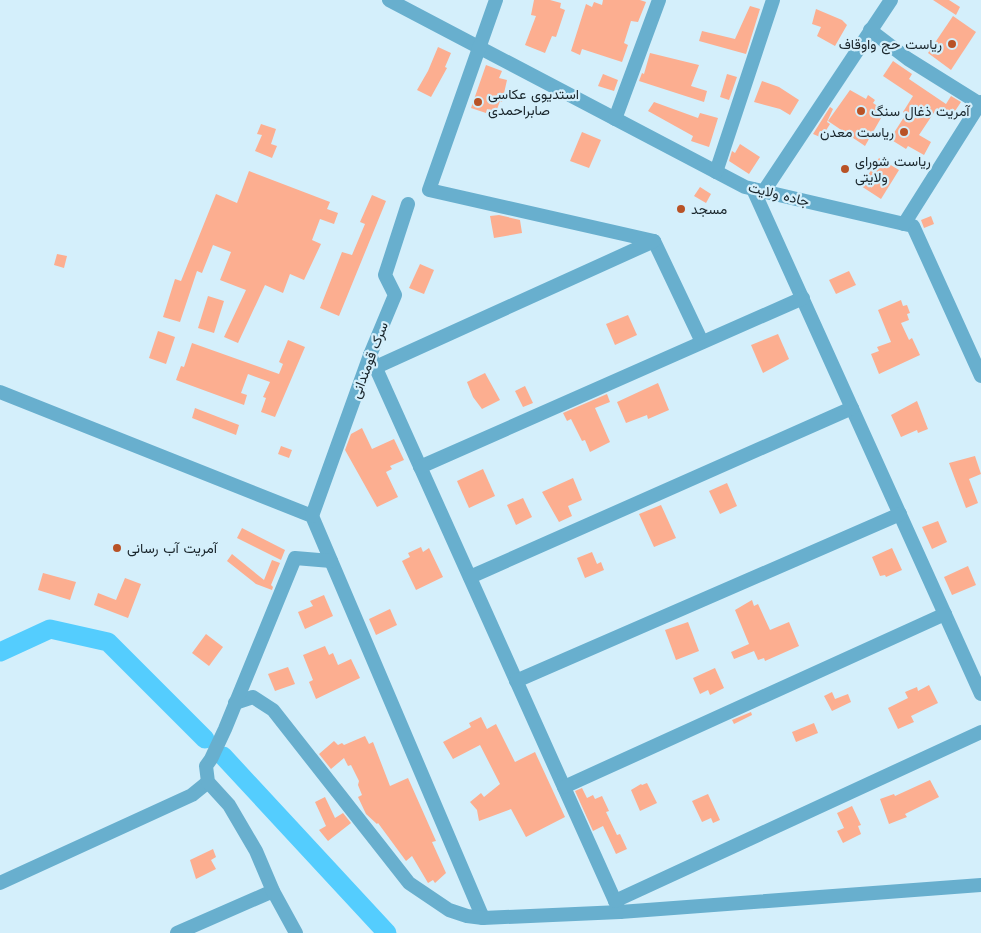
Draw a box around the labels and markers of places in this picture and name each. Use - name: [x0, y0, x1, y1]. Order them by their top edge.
- place label: ریاست حج واوقاف: [839, 36, 942, 55]
- marker: ریاست حج واوقاف: [946, 38, 958, 50]
- place label: استدیوی عکاسی صابراحمدی: [488, 86, 579, 119]
- marker: استدیوی عکاسی صابراحمدی: [472, 96, 484, 108]
- place label: آمریت ذغال سنگ: [871, 103, 971, 121]
- marker: آمریت ذغال سنگ: [855, 105, 867, 117]
- place label: ریاست معدن: [820, 124, 894, 141]
- marker: ریاست معدن: [898, 126, 910, 138]
- place label: ریاست شورای ولایتی: [855, 153, 931, 186]
- marker: ریاست شورای ولایتی: [839, 163, 851, 175]
- place label: مسجد: [691, 201, 727, 218]
- marker: مسجد: [675, 203, 687, 215]
- place label: آمریت آب رسانی: [127, 540, 219, 557]
- marker: آمریت آب رسانی: [111, 542, 123, 554]

